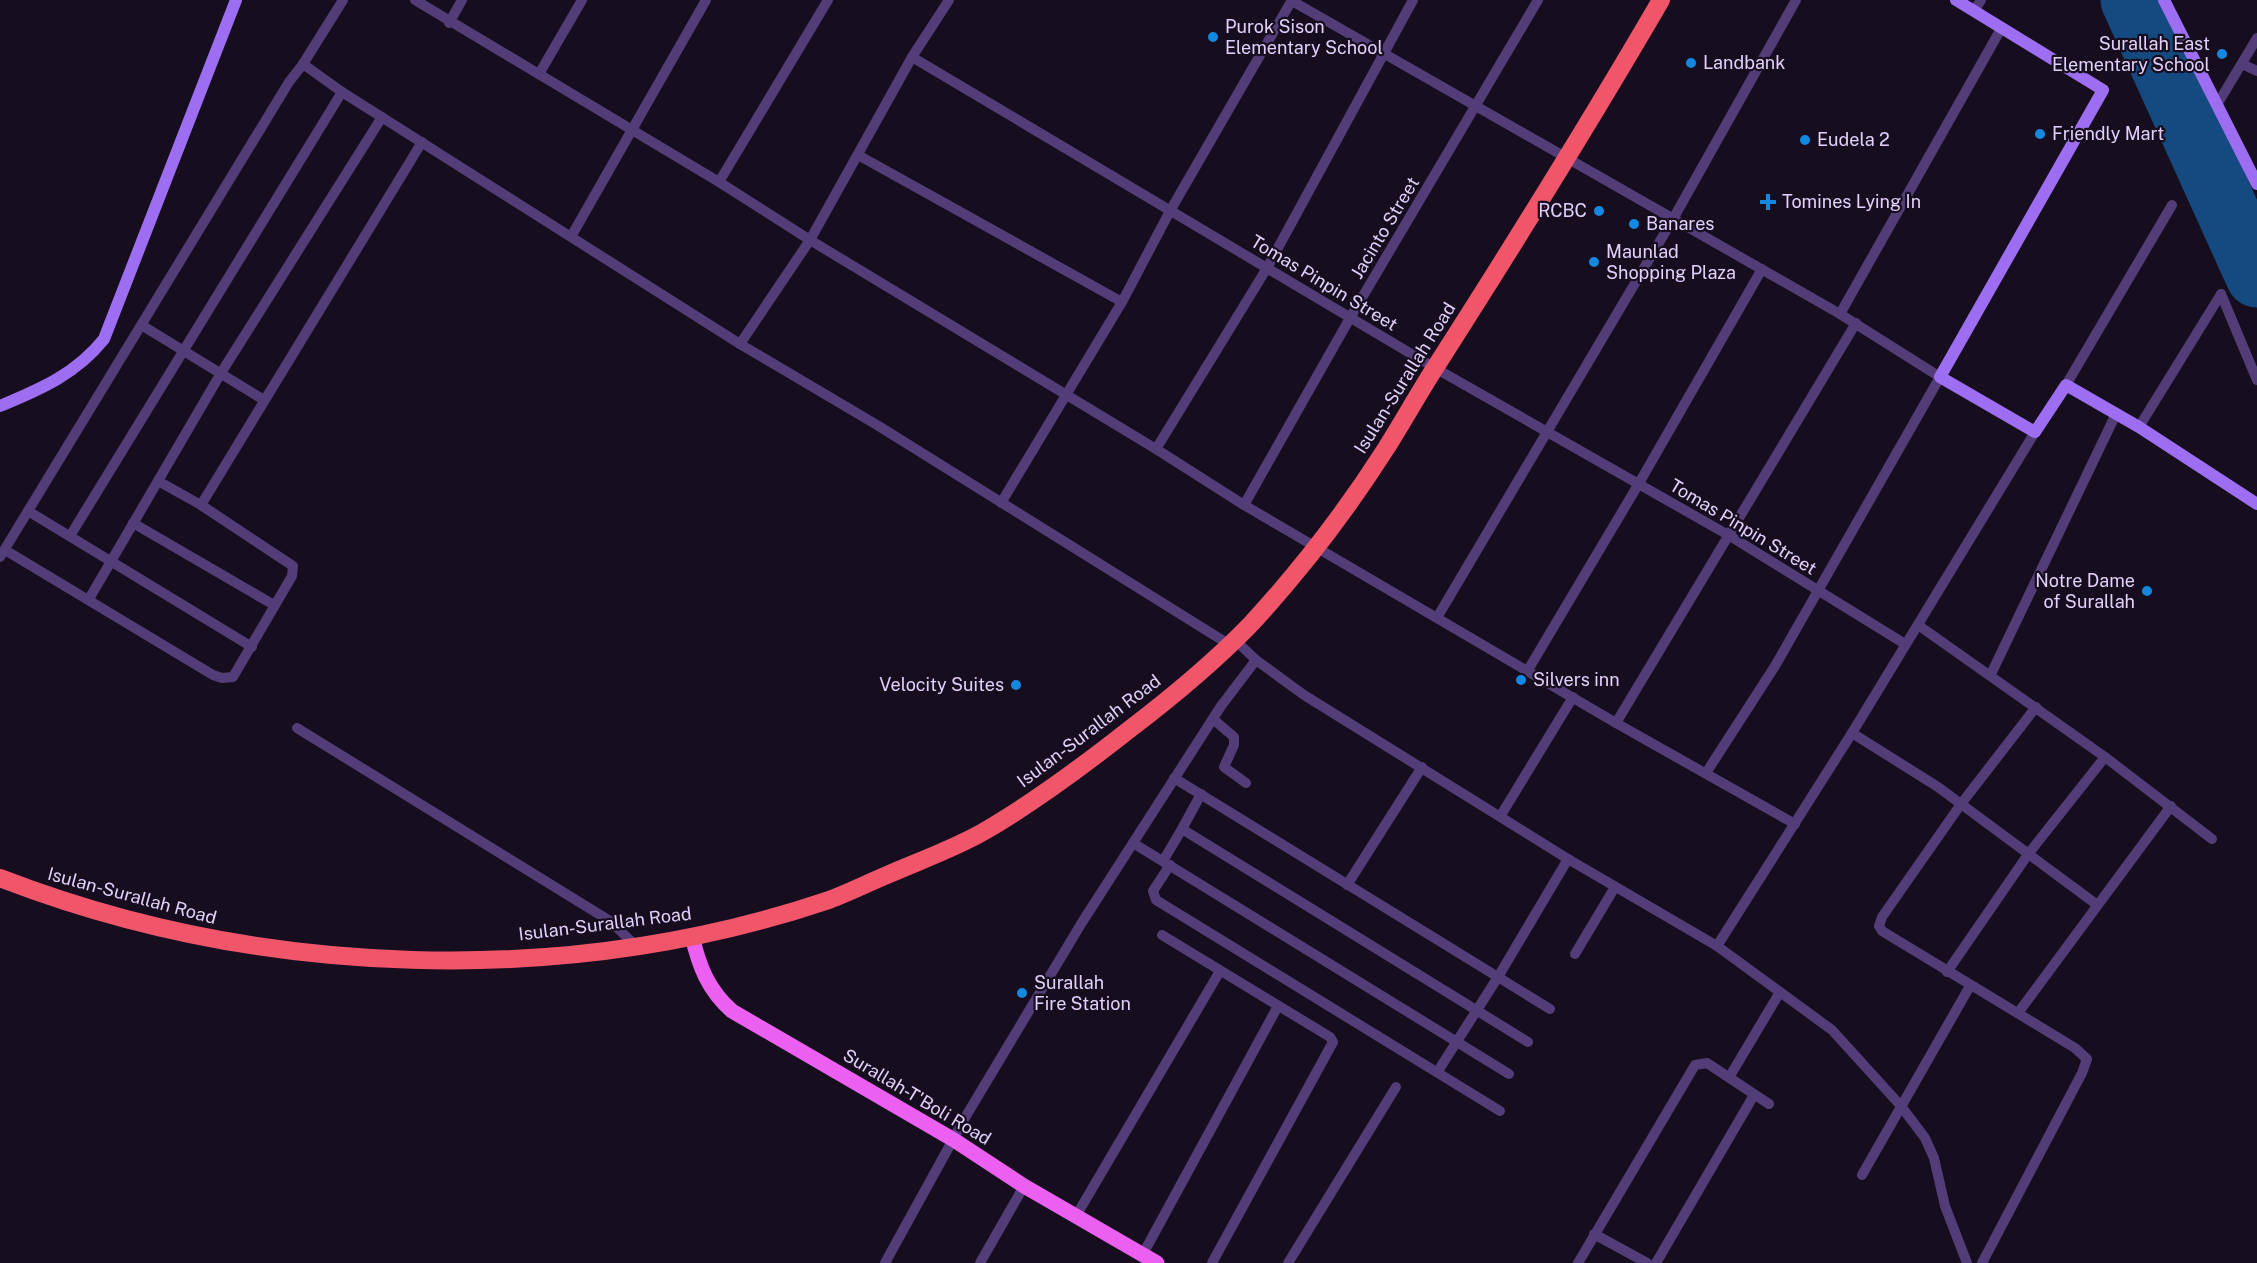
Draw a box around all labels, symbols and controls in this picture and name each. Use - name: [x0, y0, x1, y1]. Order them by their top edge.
- place label: Purok Sison Elementary School: [1225, 16, 1383, 58]
- marker: Purok Sison Elementary School: [1206, 30, 1220, 44]
- place label: Surallah East Elementary School: [2052, 33, 2210, 75]
- marker: Surallah East Elementary School: [2215, 47, 2229, 61]
- place label: Landbank: [1703, 52, 1785, 73]
- marker: Landbank: [1684, 56, 1698, 70]
- place label: Friendly Mart: [2052, 123, 2164, 144]
- marker: Friendly Mart: [2033, 127, 2047, 141]
- place label: Eudela 2: [1817, 129, 1890, 150]
- marker: Eudela 2: [1798, 133, 1812, 147]
- street label: Jacinto Street: [1346, 173, 1423, 282]
- place label: Tomines Lying In: [1782, 191, 1921, 212]
- marker: Tomines Lying In: [1759, 193, 1777, 211]
- place label: RCBC: [1538, 200, 1587, 221]
- marker: RCBC: [1592, 204, 1606, 218]
- place label: Banares: [1646, 213, 1714, 234]
- marker: Banares: [1627, 217, 1641, 231]
- street label: Tomas Pinpin Street: [1247, 230, 1401, 335]
- place label: Maunlad Shopping Plaza: [1606, 241, 1736, 283]
- marker: Maunlad Shopping Plaza: [1587, 255, 1601, 269]
- street label: Isulan-Surallah Road: [1350, 298, 1460, 457]
- street label: Tomas Pinpin Street: [1666, 474, 1820, 579]
- place label: Notre Dame of Surallah: [2035, 570, 2135, 612]
- marker: Notre Dame of Surallah: [2140, 584, 2154, 598]
- place label: Silvers inn: [1533, 669, 1620, 690]
- street label: Isulan-Surallah Road: [1013, 670, 1165, 791]
- marker: Silvers inn: [1514, 673, 1528, 687]
- place label: Velocity Suites: [879, 674, 1004, 695]
- marker: Velocity Suites: [1009, 678, 1023, 692]
- street label: Isulan-Surallah Road: [45, 863, 219, 928]
- street label: Isulan-Surallah Road: [517, 902, 693, 945]
- place label: Surallah Fire Station: [1034, 972, 1131, 1014]
- marker: Surallah Fire Station: [1015, 986, 1029, 1000]
- street label: Surallah-T'Boli Road: [839, 1044, 995, 1149]

